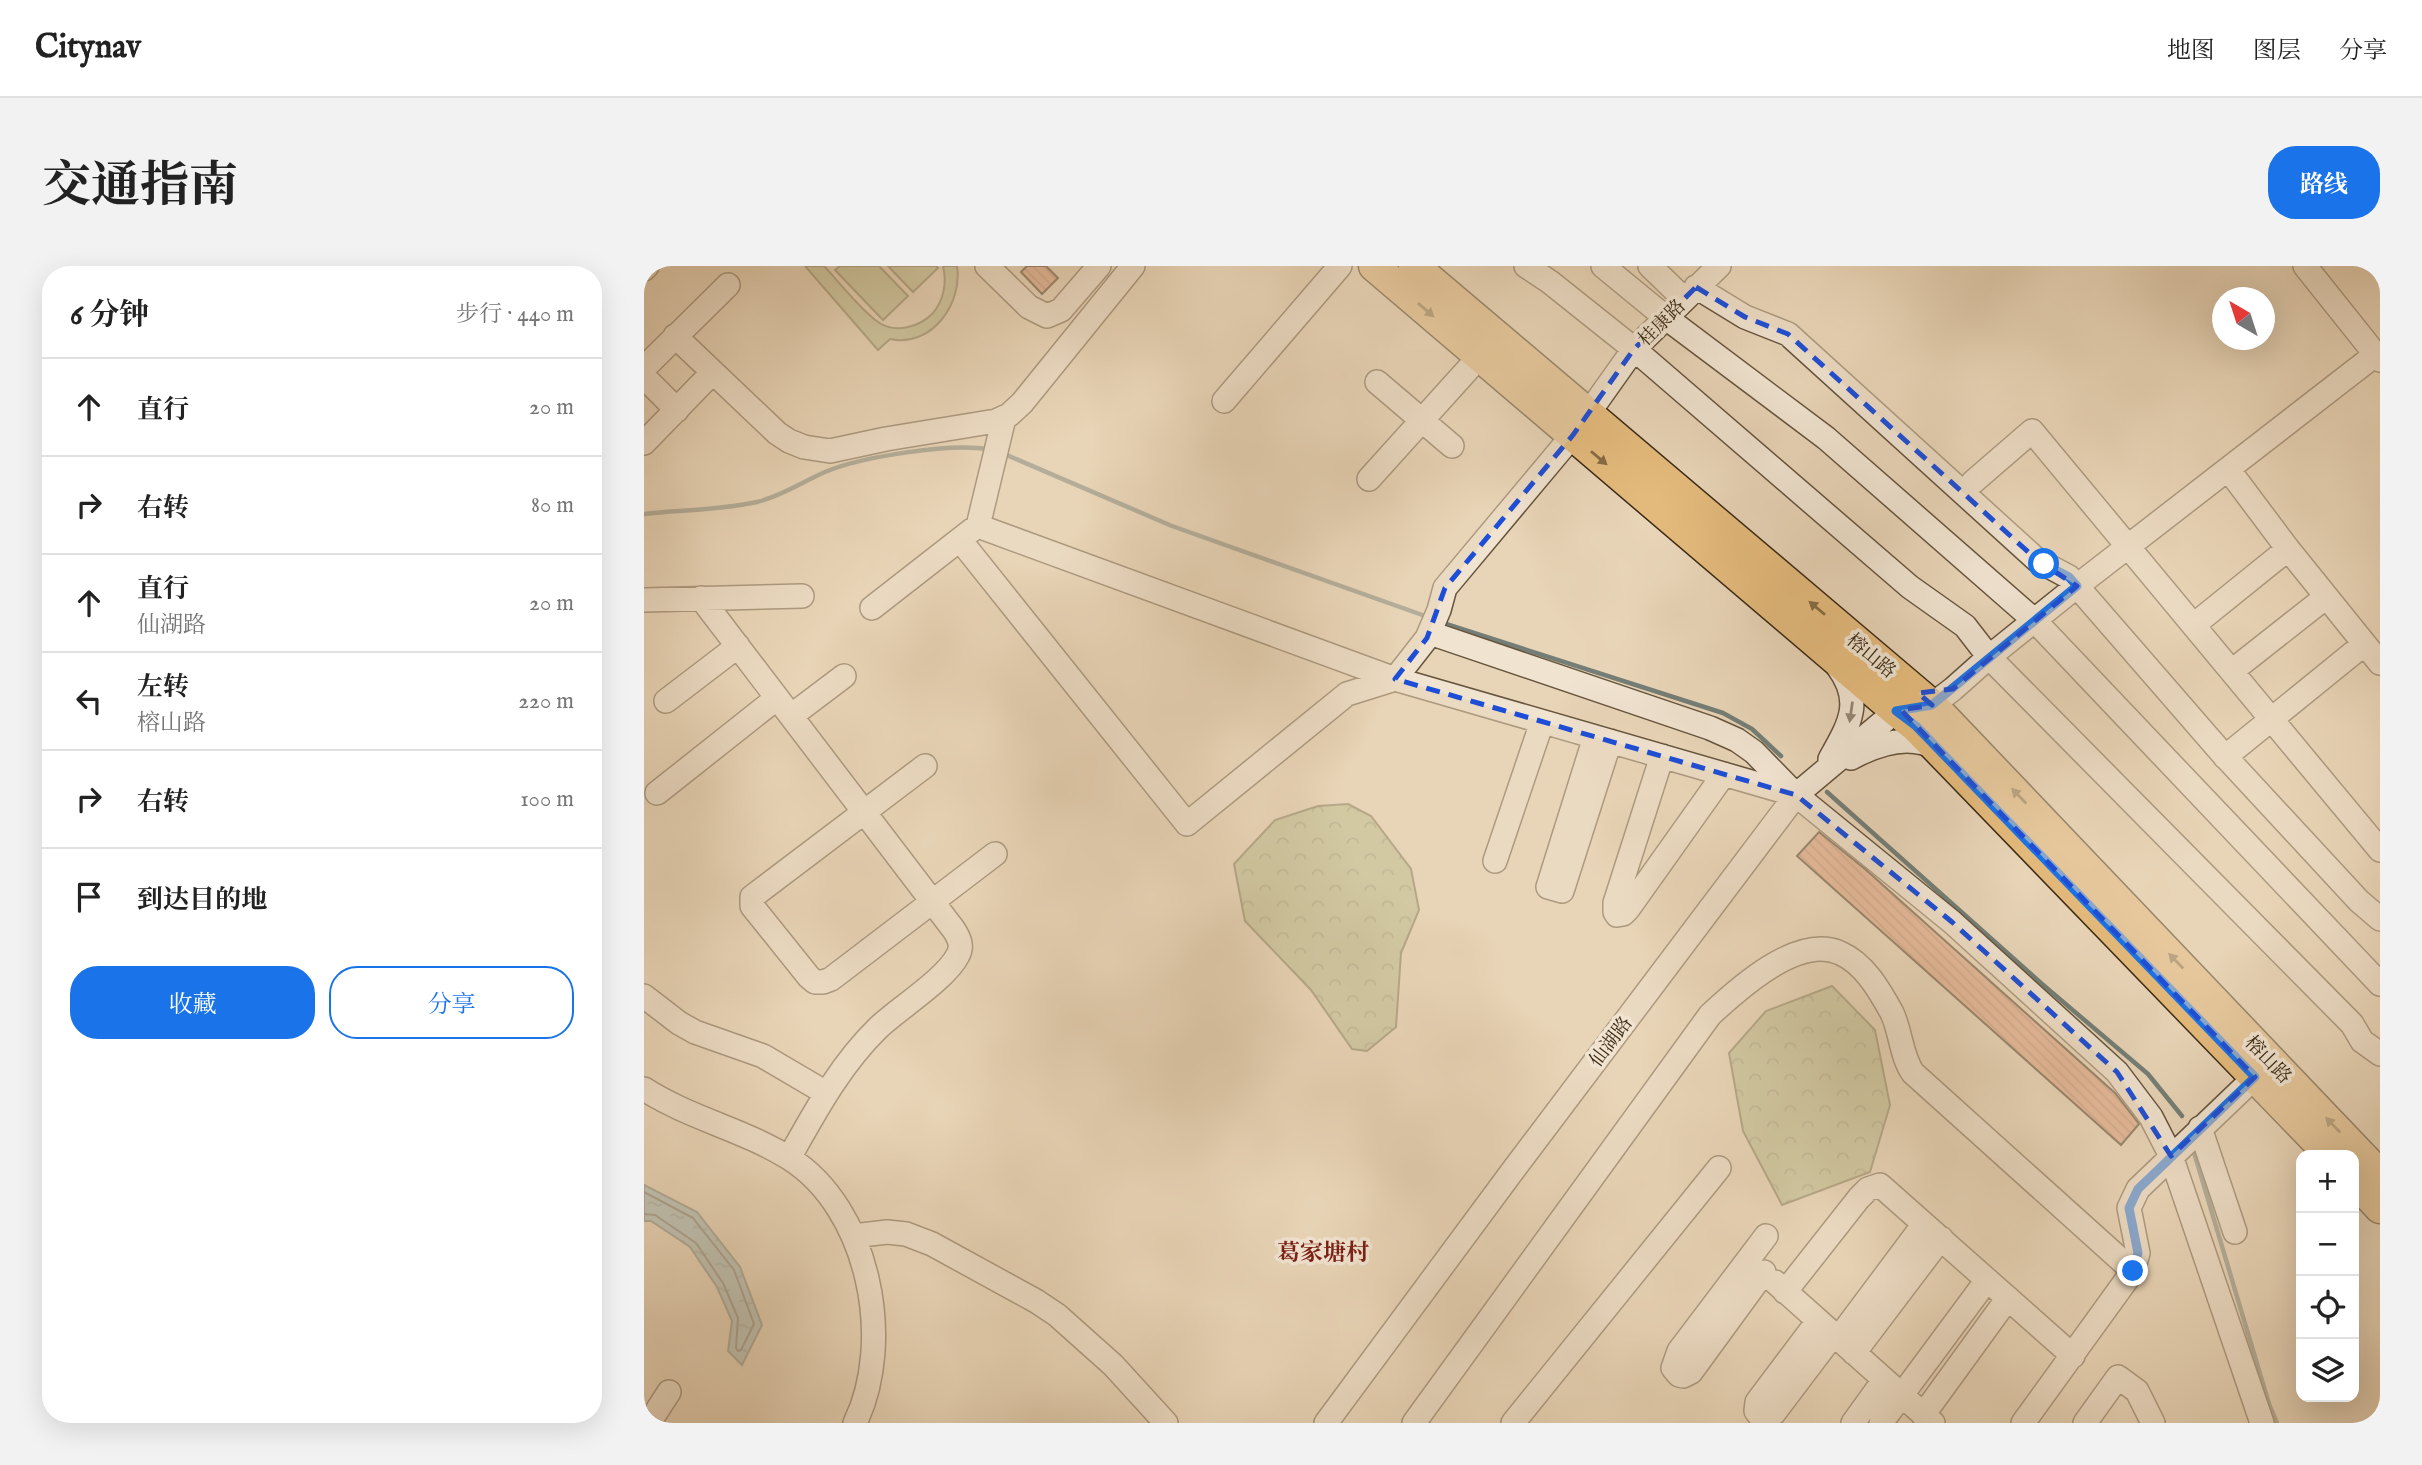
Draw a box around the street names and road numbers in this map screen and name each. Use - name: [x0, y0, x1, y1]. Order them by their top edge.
- street label: 桂康路: [1634, 295, 1691, 352]
- street label: 榕山路: [1841, 629, 1900, 684]
- street label: 仙湖路: [1585, 1012, 1638, 1072]
- street label: 榕山路: [2239, 1032, 2296, 1089]

